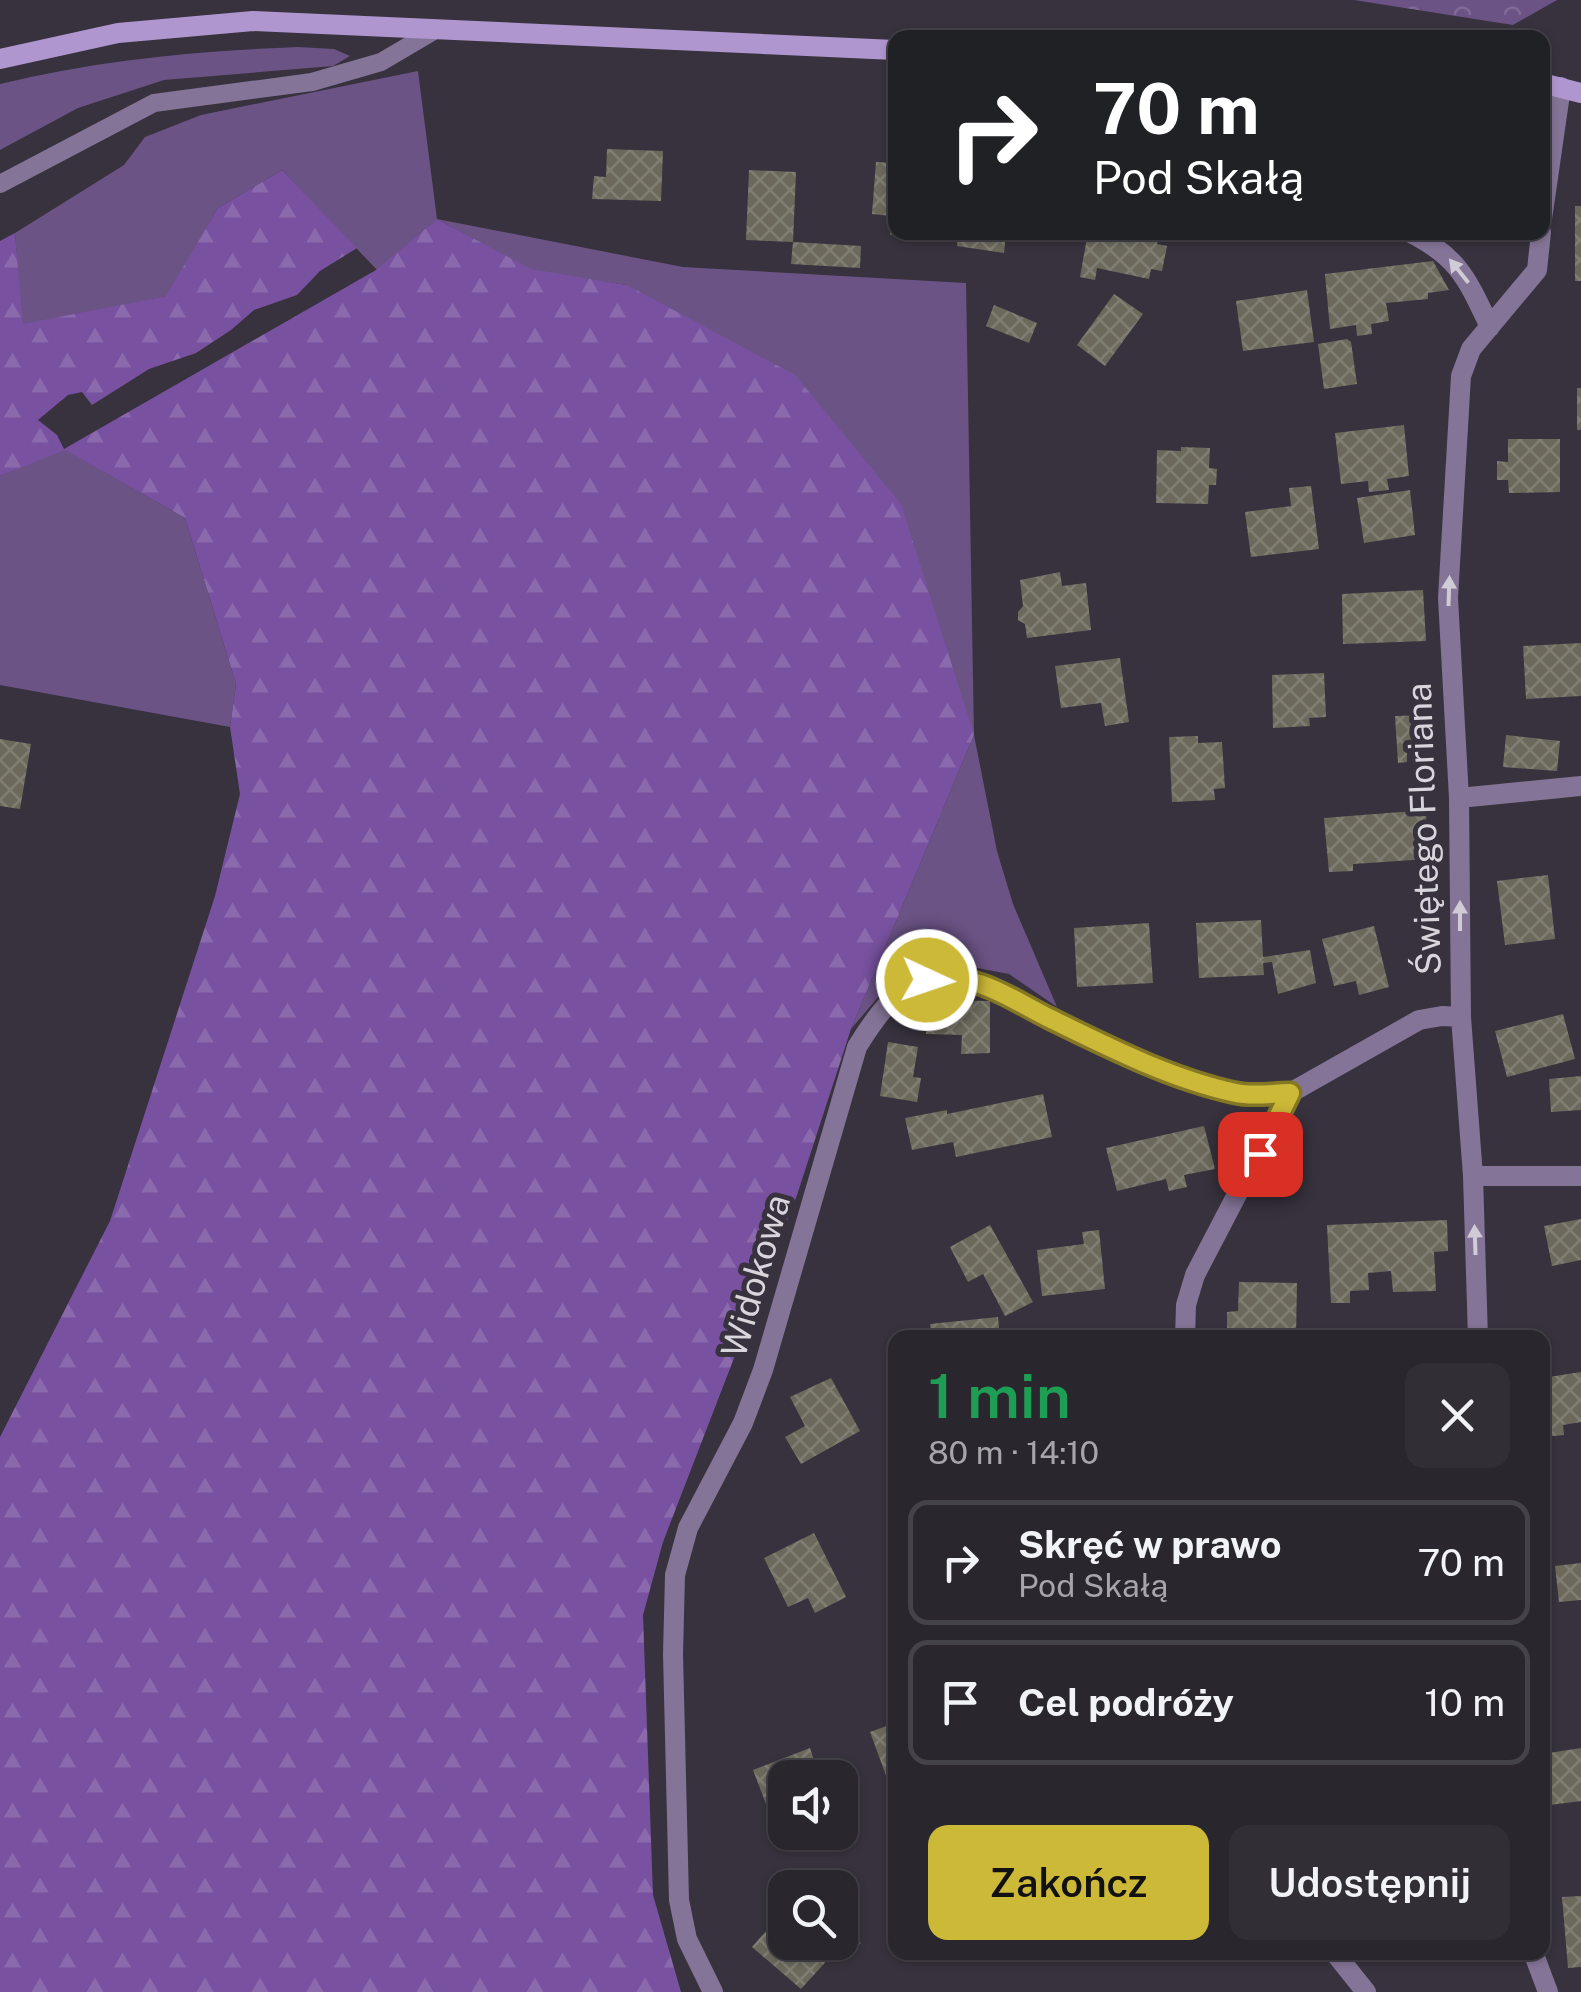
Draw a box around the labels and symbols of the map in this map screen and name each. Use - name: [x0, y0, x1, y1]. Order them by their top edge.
- one-way arrow: [1449, 259, 1470, 284]
- one-way arrow: [1441, 574, 1457, 606]
- street label: Świętego Floriana: [1397, 682, 1449, 976]
- one-way arrow: [1452, 899, 1468, 931]
- position arrow: [875, 928, 979, 1032]
- pin: [1218, 1112, 1303, 1197]
- street label: Widokowa: [713, 1190, 798, 1362]
- one-way arrow: [1466, 1224, 1482, 1256]

